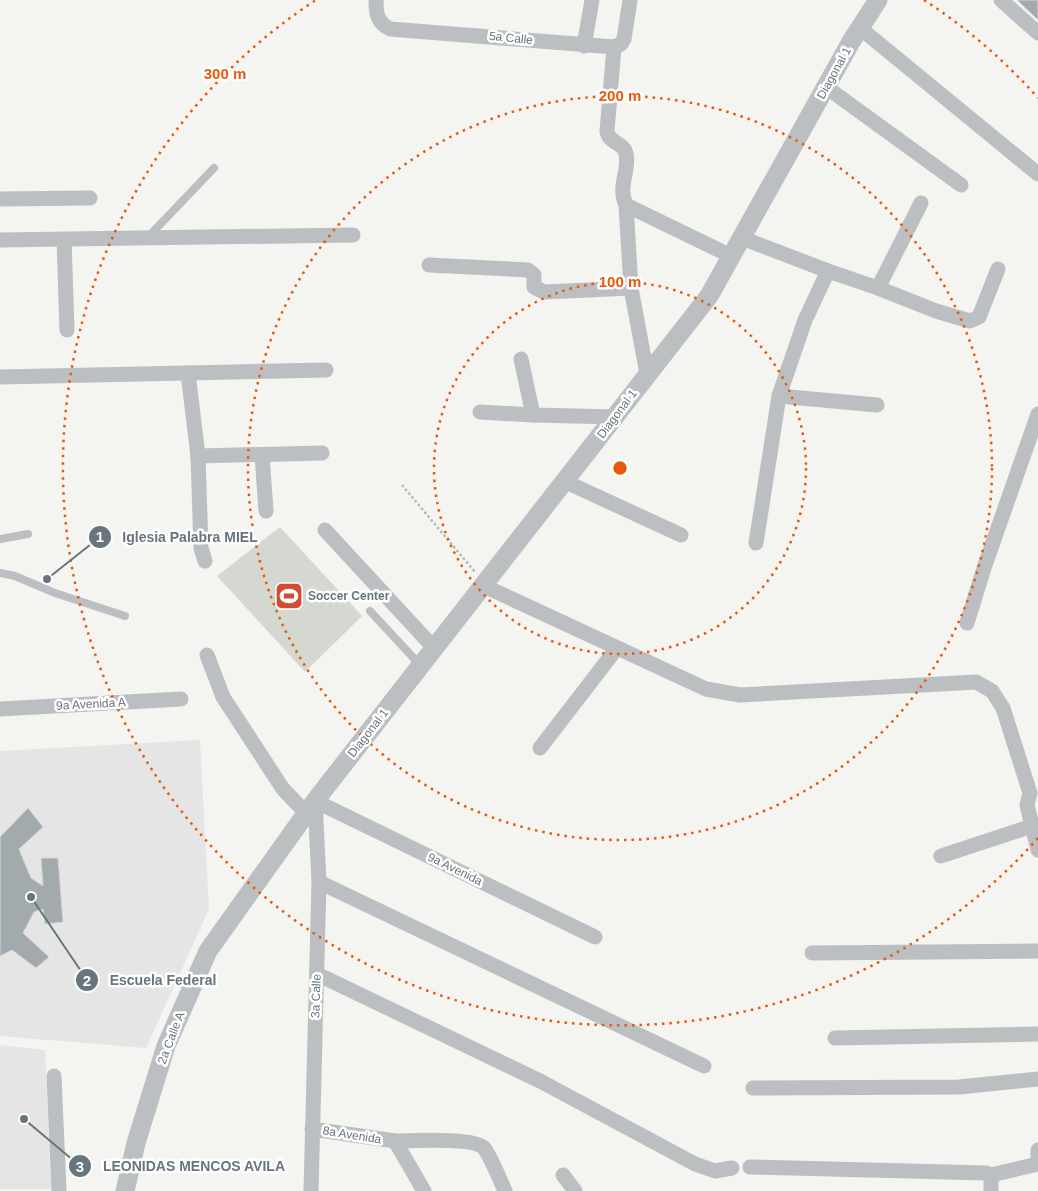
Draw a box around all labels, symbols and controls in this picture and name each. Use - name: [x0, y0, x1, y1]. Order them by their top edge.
- street label: 5a Calle: [488, 29, 534, 47]
- street label: Diagonal 1: [814, 44, 854, 101]
- text: 300 m: [204, 65, 246, 82]
- text: 200 m: [599, 87, 641, 104]
- text: 100 m: [599, 273, 641, 290]
- street label: Diagonal 1: [594, 387, 640, 441]
- centre of rings: [611, 459, 629, 477]
- callout: Iglesia Palabra MIEL: [87, 522, 268, 551]
- text: 1: [96, 528, 104, 545]
- text: Iglesia Palabra MIEL: [122, 529, 258, 545]
- sports icon: Soccer Center: [274, 581, 304, 611]
- place label: Soccer Center: [308, 589, 390, 603]
- street label: 9a Avenida A: [56, 695, 126, 713]
- street label: Diagonal 1: [345, 706, 391, 760]
- street label: 9a Avenida: [425, 850, 485, 888]
- callout: Escuela Federal: [75, 966, 226, 995]
- text: 2: [83, 972, 91, 989]
- text: Escuela Federal: [110, 972, 216, 988]
- street label: 3a Calle: [308, 973, 324, 1018]
- street label: 2a Calle A: [155, 1010, 187, 1066]
- street label: 8a Avenida: [322, 1123, 383, 1147]
- callout: LEONIDAS MENCOS AVILA: [68, 1152, 295, 1181]
- text: 3: [76, 1158, 84, 1175]
- text: LEONIDAS MENCOS AVILA: [103, 1158, 285, 1174]

